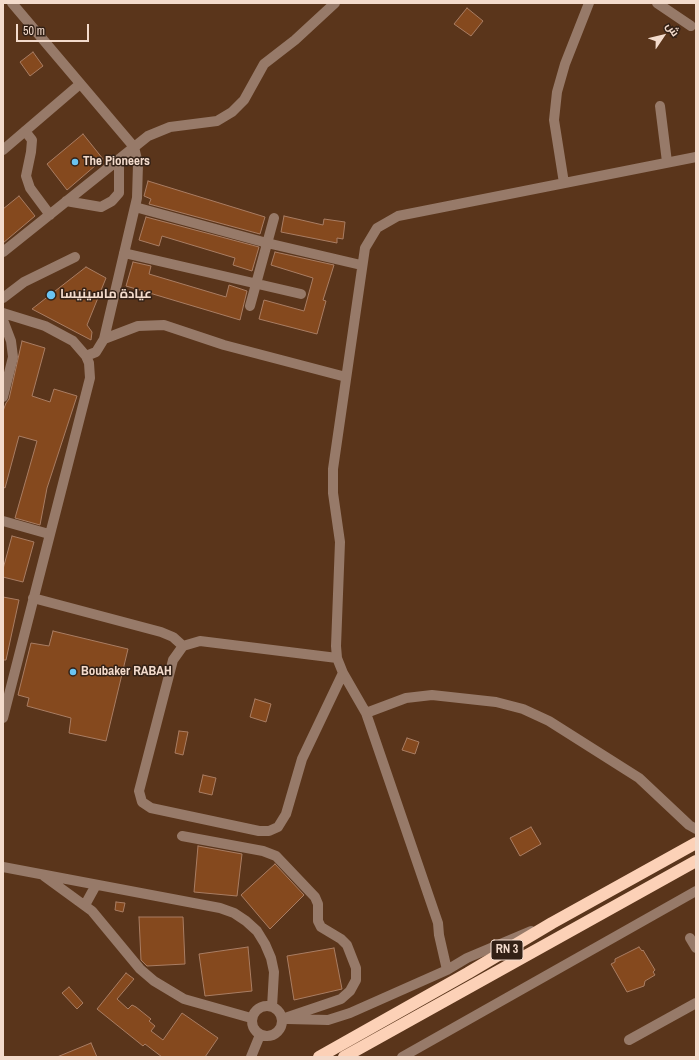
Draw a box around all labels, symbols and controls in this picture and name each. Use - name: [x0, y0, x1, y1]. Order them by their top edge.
- scale bar: [18, 16, 91, 42]
- north arrow: [643, 16, 683, 56]
- text: ش: [663, 19, 683, 39]
- text: 50 m: [23, 23, 45, 39]
- place label: The Pioneers: [83, 154, 150, 170]
- marker: The Pioneers: [70, 157, 80, 167]
- place label: عيادة ماسينيسا: [60, 287, 152, 303]
- marker: عيادة ماسينيسا: [45, 289, 57, 301]
- place label: Boubaker RABAH: [81, 664, 172, 680]
- marker: Boubaker RABAH: [68, 667, 78, 677]
- road number: RN 3: [491, 940, 523, 960]

